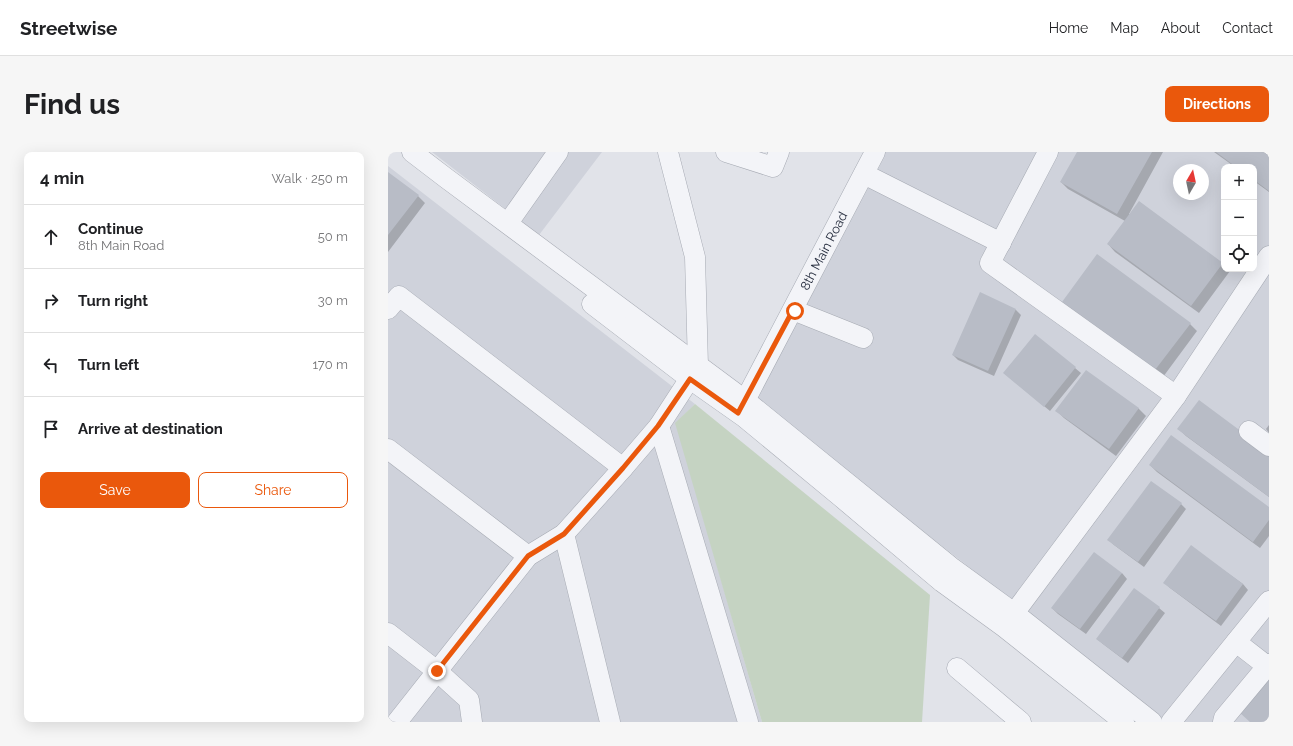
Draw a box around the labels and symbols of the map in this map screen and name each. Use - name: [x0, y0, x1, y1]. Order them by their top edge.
- north arrow: [1173, 164, 1209, 200]
- street label: 8th Main Road: [797, 209, 850, 292]
- route start: [786, 302, 804, 320]
- route end: [428, 662, 446, 680]

